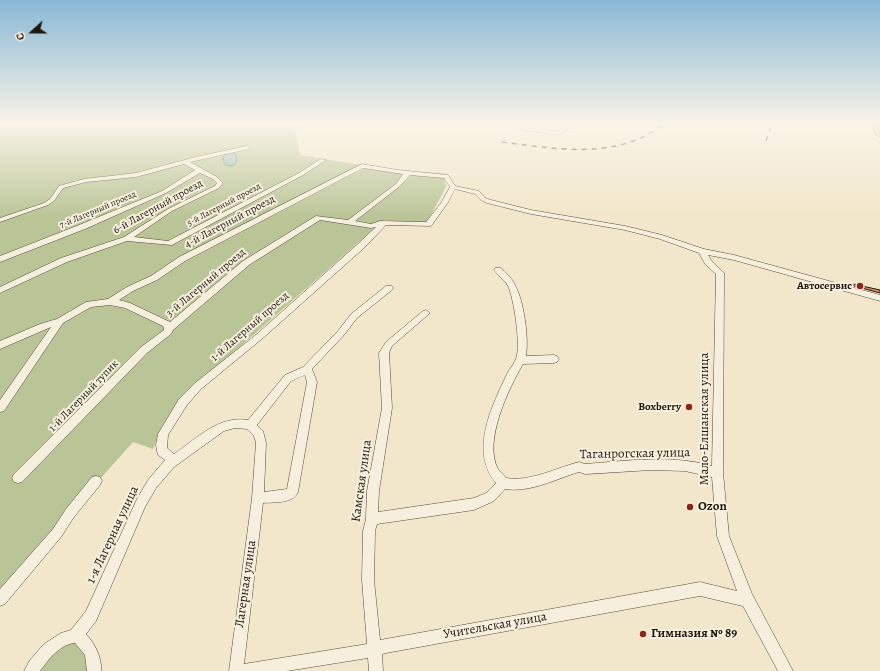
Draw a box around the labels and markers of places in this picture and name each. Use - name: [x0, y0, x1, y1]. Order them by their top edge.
- place label: Автосервис: [797, 279, 852, 293]
- marker: Автосервис: [855, 281, 865, 291]
- place label: Boxberry: [638, 400, 681, 414]
- marker: Boxberry: [684, 402, 694, 412]
- place label: Ozon: [698, 499, 727, 515]
- marker: Ozon: [685, 502, 695, 512]
- place label: Гимназия № 89: [651, 626, 737, 642]
- marker: Гимназия № 89: [638, 629, 648, 639]

